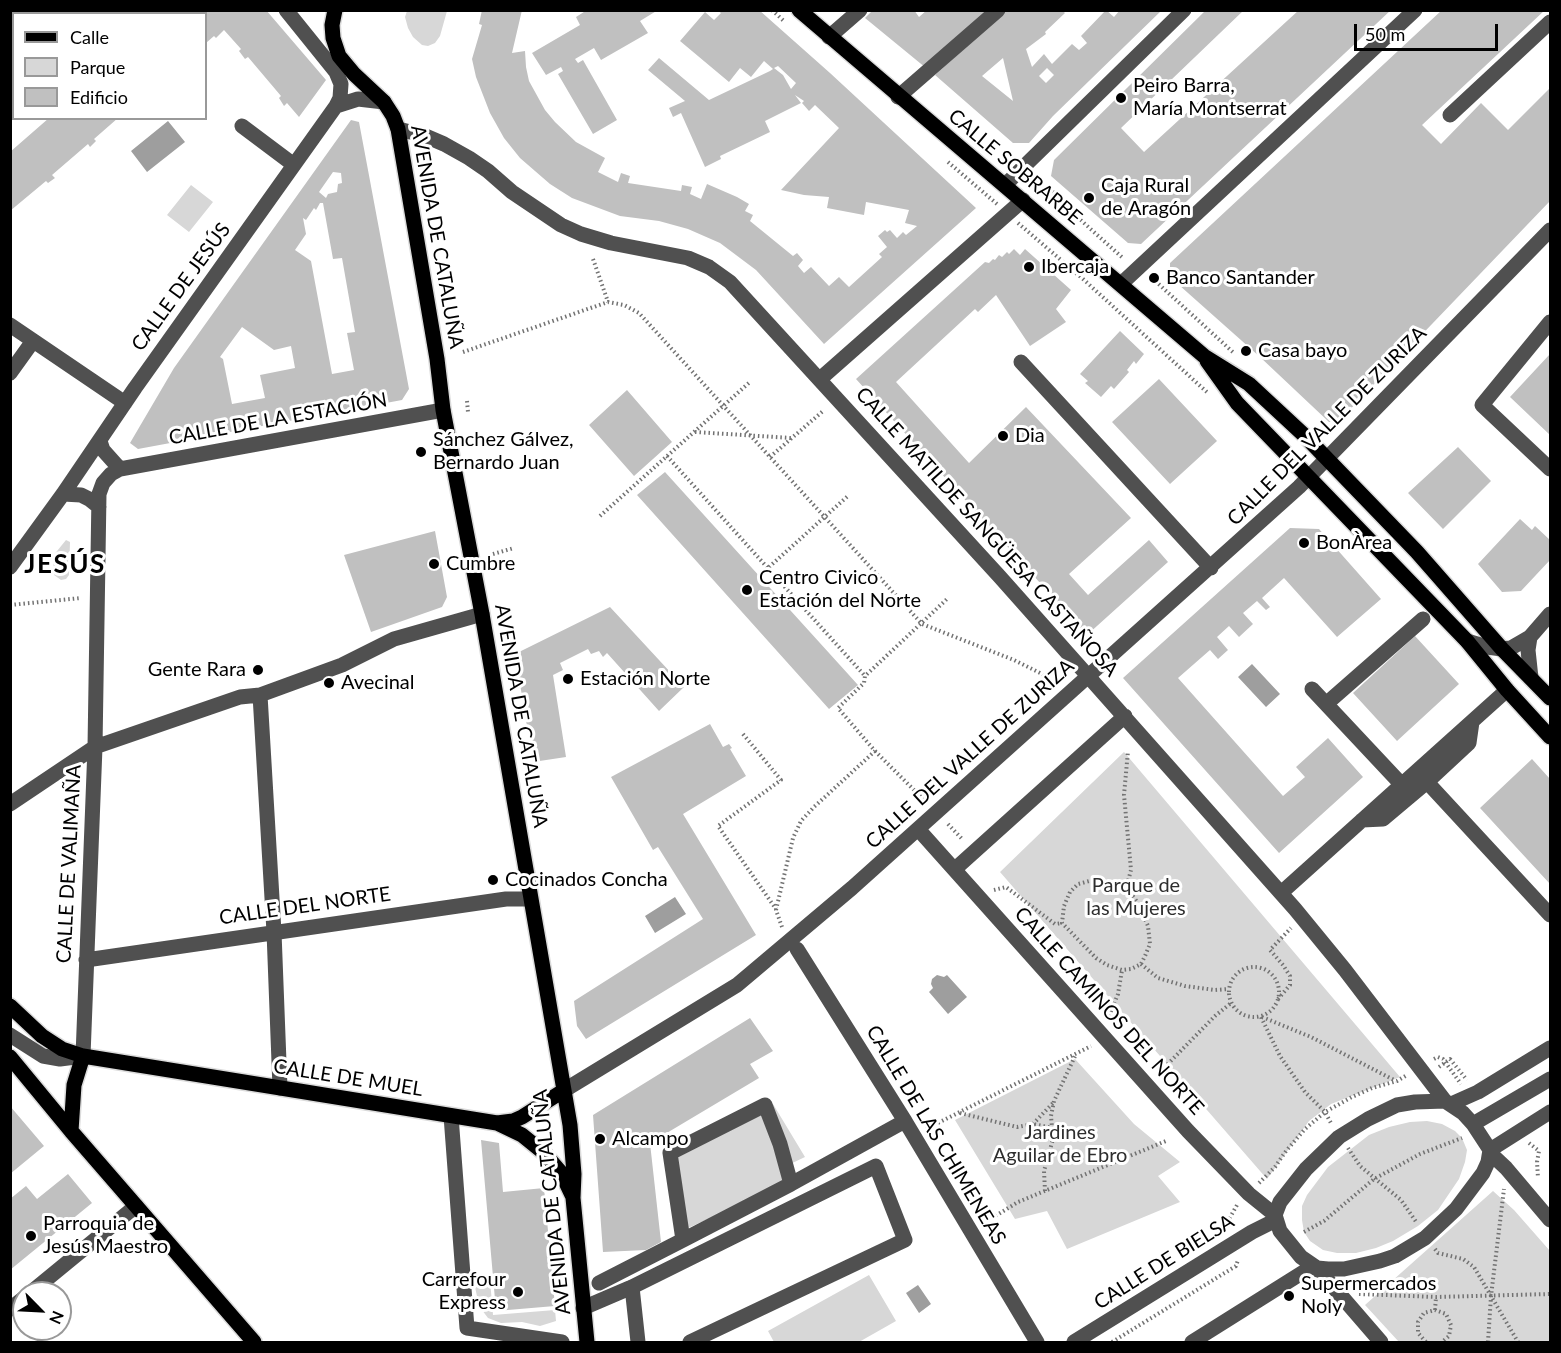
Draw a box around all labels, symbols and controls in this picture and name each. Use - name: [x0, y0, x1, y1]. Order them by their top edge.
- legend: [12, 12, 207, 120]
- scale bar: [1357, 12, 1501, 50]
- text: 50 m: [1365, 23, 1405, 45]
- text: Calle: [70, 26, 109, 48]
- text: Parque: [70, 56, 125, 78]
- place label: Peiro Barra, María Montserrat: [1133, 74, 1287, 121]
- text: Edificio: [70, 86, 128, 108]
- marker: Peiro Barra, María Montserrat: [1114, 91, 1128, 105]
- street label: CALLE SOBRARBE: [943, 104, 1087, 230]
- street label: AVENIDA DE CATALUÑA: [406, 123, 468, 351]
- place label: Caja Rural de Aragón: [1101, 174, 1191, 221]
- marker: Caja Rural de Aragón: [1082, 191, 1096, 205]
- street label: CALLE DE JESÚS: [127, 218, 235, 356]
- place label: Ibercaja: [1041, 255, 1109, 279]
- marker: Ibercaja: [1022, 260, 1036, 274]
- place label: Banco Santander: [1166, 266, 1315, 290]
- marker: Banco Santander: [1147, 271, 1161, 285]
- street label: CALLE DEL VALLE DE ZURIZA: [1222, 321, 1432, 531]
- place label: Casa bayo: [1258, 339, 1347, 363]
- marker: Casa bayo: [1239, 344, 1253, 358]
- street label: CALLE MATILDE SANGÜESA CASTAÑOSA: [851, 382, 1123, 682]
- street label: CALLE DE LA ESTACIÓN: [167, 388, 389, 450]
- place label: Dia: [1015, 424, 1045, 448]
- place label: Sánchez Gálvez, Bernardo Juan: [433, 428, 574, 475]
- marker: Dia: [996, 429, 1010, 443]
- marker: Sánchez Gálvez, Bernardo Juan: [414, 445, 428, 459]
- place label: BonÀrea: [1316, 531, 1392, 555]
- marker: BonÀrea: [1297, 536, 1311, 550]
- district label: JESÚS: [24, 549, 106, 581]
- place label: Cumbre: [446, 552, 515, 576]
- marker: Cumbre: [427, 557, 441, 571]
- place label: Centro Civico Estación del Norte: [759, 566, 921, 613]
- marker: Centro Civico Estación del Norte: [740, 583, 754, 597]
- street label: AVENIDA DE CATALUÑA: [490, 602, 552, 830]
- street label: CALLE DEL VALLE DE ZURIZA: [861, 654, 1079, 854]
- place label: Gente Rara: [148, 658, 246, 682]
- marker: Gente Rara: [251, 663, 265, 677]
- place label: Estación Norte: [580, 667, 710, 691]
- place label: Avecinal: [341, 671, 415, 695]
- marker: Estación Norte: [561, 672, 575, 686]
- marker: Avecinal: [322, 676, 336, 690]
- street label: CALLE DE VALIMAÑA: [52, 764, 86, 964]
- place label: Cocinados Concha: [505, 868, 668, 892]
- marker: Cocinados Concha: [486, 873, 500, 887]
- park label: Parque de las Mujeres: [1086, 874, 1186, 921]
- street label: CALLE DEL NORTE: [218, 882, 392, 930]
- street label: CALLE CAMINOS DEL NORTE: [1009, 902, 1209, 1120]
- street label: CALLE DE LAS CHIMENEAS: [861, 1021, 1011, 1249]
- street label: CALLE DE MUEL: [272, 1054, 424, 1102]
- street label: AVENIDA DE CATALUÑA: [528, 1088, 576, 1316]
- park label: Jardines Aguilar de Ebro: [993, 1121, 1127, 1168]
- place label: Alcampo: [612, 1127, 689, 1151]
- marker: Alcampo: [593, 1132, 607, 1146]
- street label: CALLE DE BIELSA: [1090, 1209, 1238, 1315]
- place label: Parroquia de Jesús Maestro: [43, 1212, 168, 1259]
- marker: Parroquia de Jesús Maestro: [24, 1229, 38, 1243]
- place label: Carrefour Express: [422, 1268, 506, 1315]
- place label: Supermercados Noly: [1301, 1272, 1436, 1319]
- north arrow: [12, 1281, 72, 1341]
- marker: Carrefour Express: [511, 1285, 525, 1299]
- marker: Supermercados Noly: [1282, 1289, 1296, 1303]
- text: N: [46, 1308, 68, 1327]

